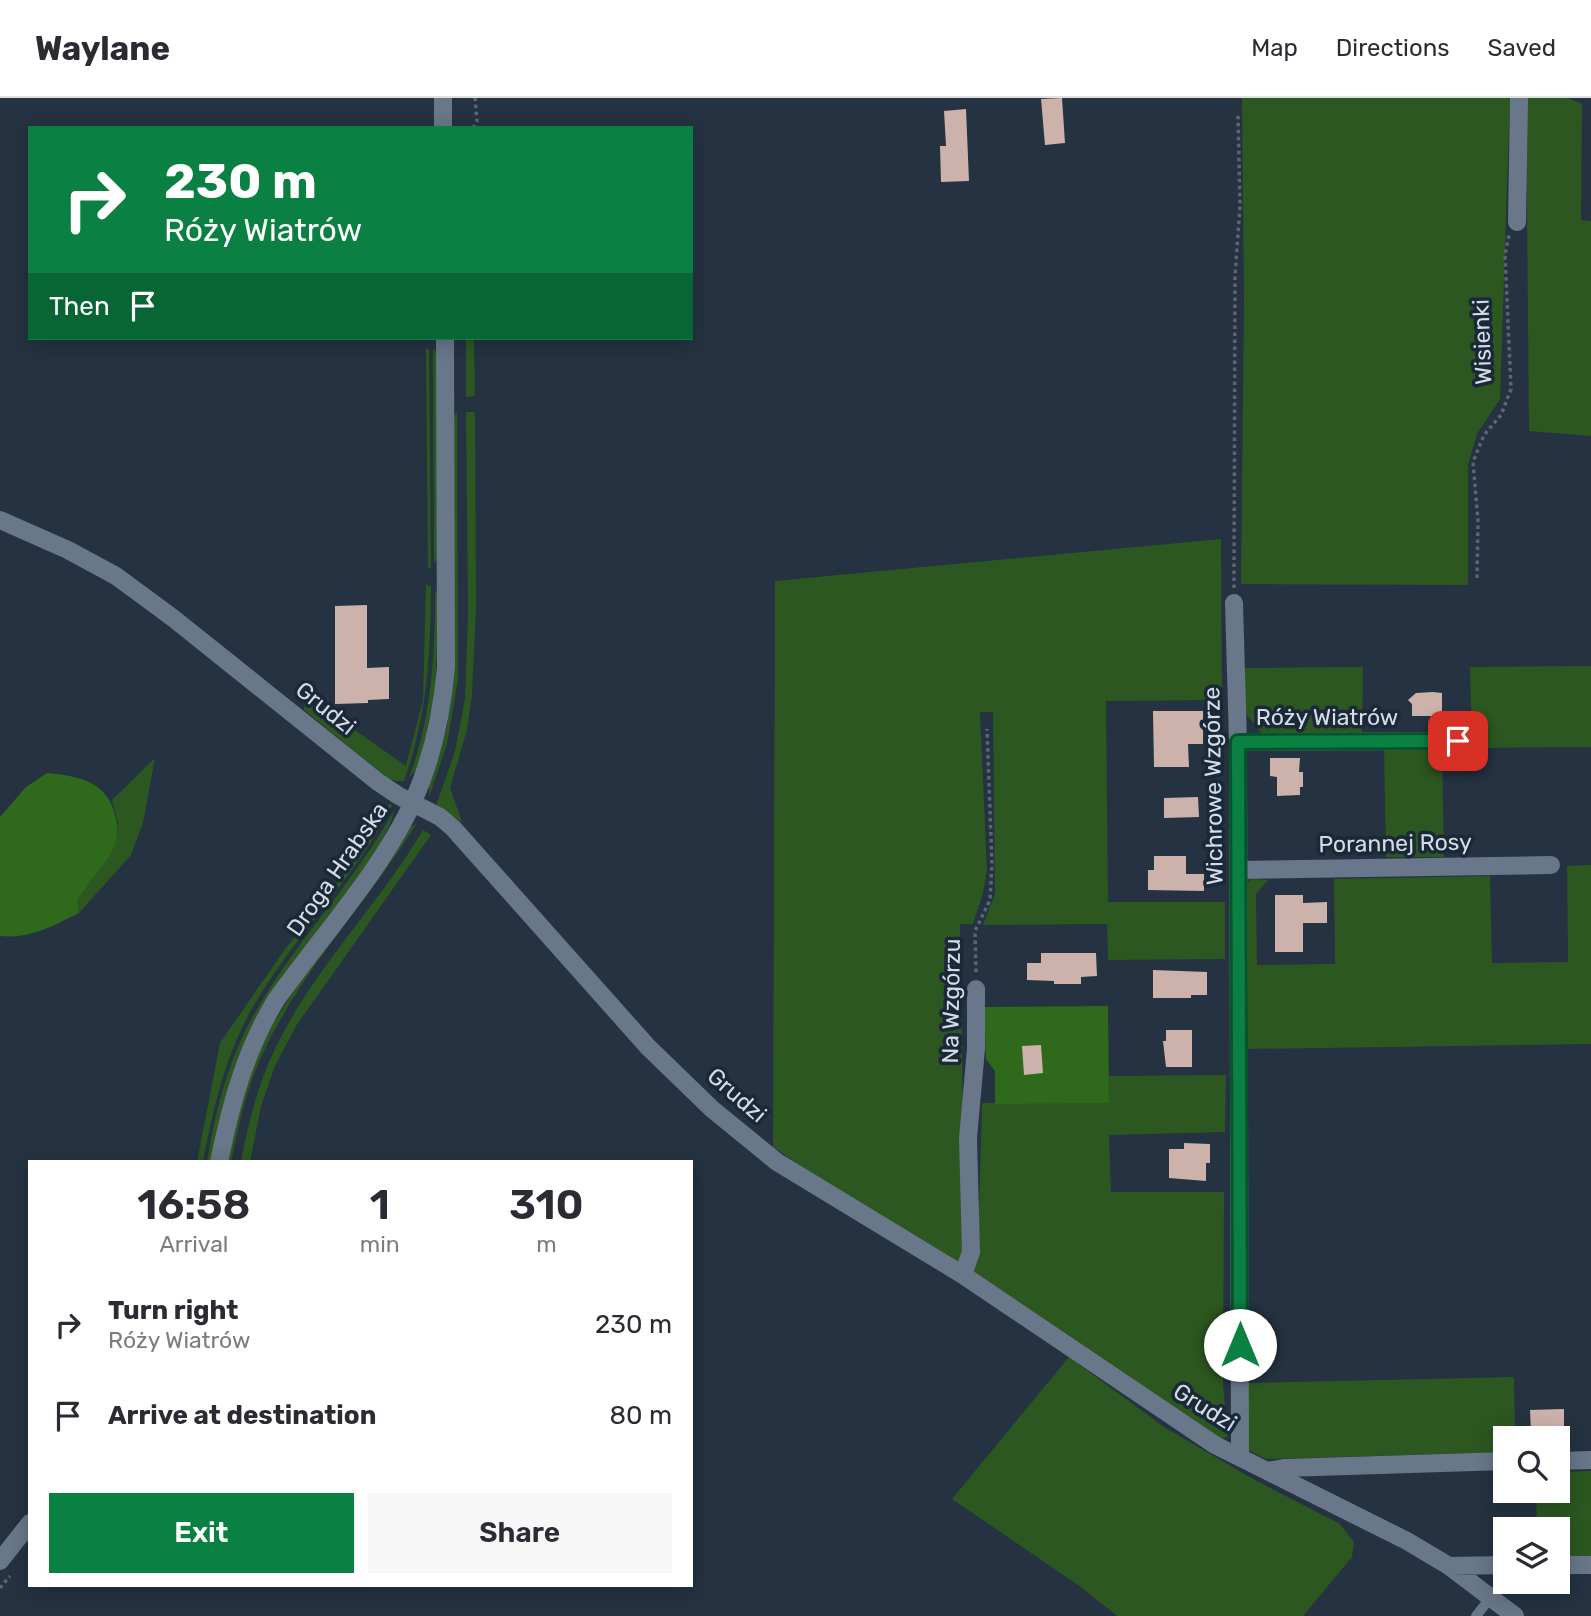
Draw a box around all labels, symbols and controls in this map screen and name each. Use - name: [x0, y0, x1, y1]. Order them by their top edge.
- text: Waylane: [35, 29, 170, 68]
- text: Map: [1251, 34, 1298, 62]
- text: Directions: [1336, 34, 1449, 62]
- text: Saved: [1487, 34, 1556, 62]
- text: 230 m: [164, 152, 317, 210]
- icon: right: [49, 154, 140, 245]
- text: Róży Wiatrów: [164, 211, 362, 249]
- icon: arrive: [124, 287, 162, 325]
- text: Then: [49, 291, 110, 322]
- street label: Wisienki: [1467, 299, 1497, 385]
- street label: Grudzi: [290, 675, 362, 741]
- street label: Wichrowe Wzgórze: [1197, 687, 1229, 885]
- street label: Róży Wiatrów: [1256, 703, 1398, 731]
- pin: [1428, 711, 1488, 771]
- icon: arrive: [1439, 722, 1477, 760]
- street label: Droga Hrabska: [280, 797, 394, 941]
- street label: Porannej Rosy: [1318, 828, 1472, 858]
- street label: Na Wzgórzu: [936, 938, 966, 1064]
- street label: Grudzi: [702, 1062, 772, 1128]
- text: 16:58: [137, 1180, 251, 1230]
- text: 1: [370, 1180, 390, 1230]
- text: 310: [509, 1180, 584, 1230]
- text: Arrival: [159, 1230, 228, 1258]
- text: min: [360, 1230, 400, 1258]
- text: m: [536, 1230, 557, 1258]
- text: Turn right: [108, 1295, 238, 1326]
- icon: right: [49, 1306, 87, 1344]
- position arrow: [1203, 1308, 1277, 1382]
- text: 230 m: [595, 1309, 672, 1340]
- text: Róży Wiatrów: [108, 1326, 250, 1354]
- street label: Grudzi: [1168, 1377, 1242, 1437]
- icon: arrive: [49, 1397, 87, 1435]
- text: Arrive at destination: [108, 1400, 376, 1431]
- text: 80 m: [609, 1400, 672, 1431]
- map controls: [1493, 1426, 1570, 1594]
- button: search: [1493, 1426, 1570, 1503]
- button: Exit: [49, 1493, 354, 1573]
- button: Share: [368, 1493, 672, 1573]
- button: layers: [1493, 1517, 1570, 1594]

